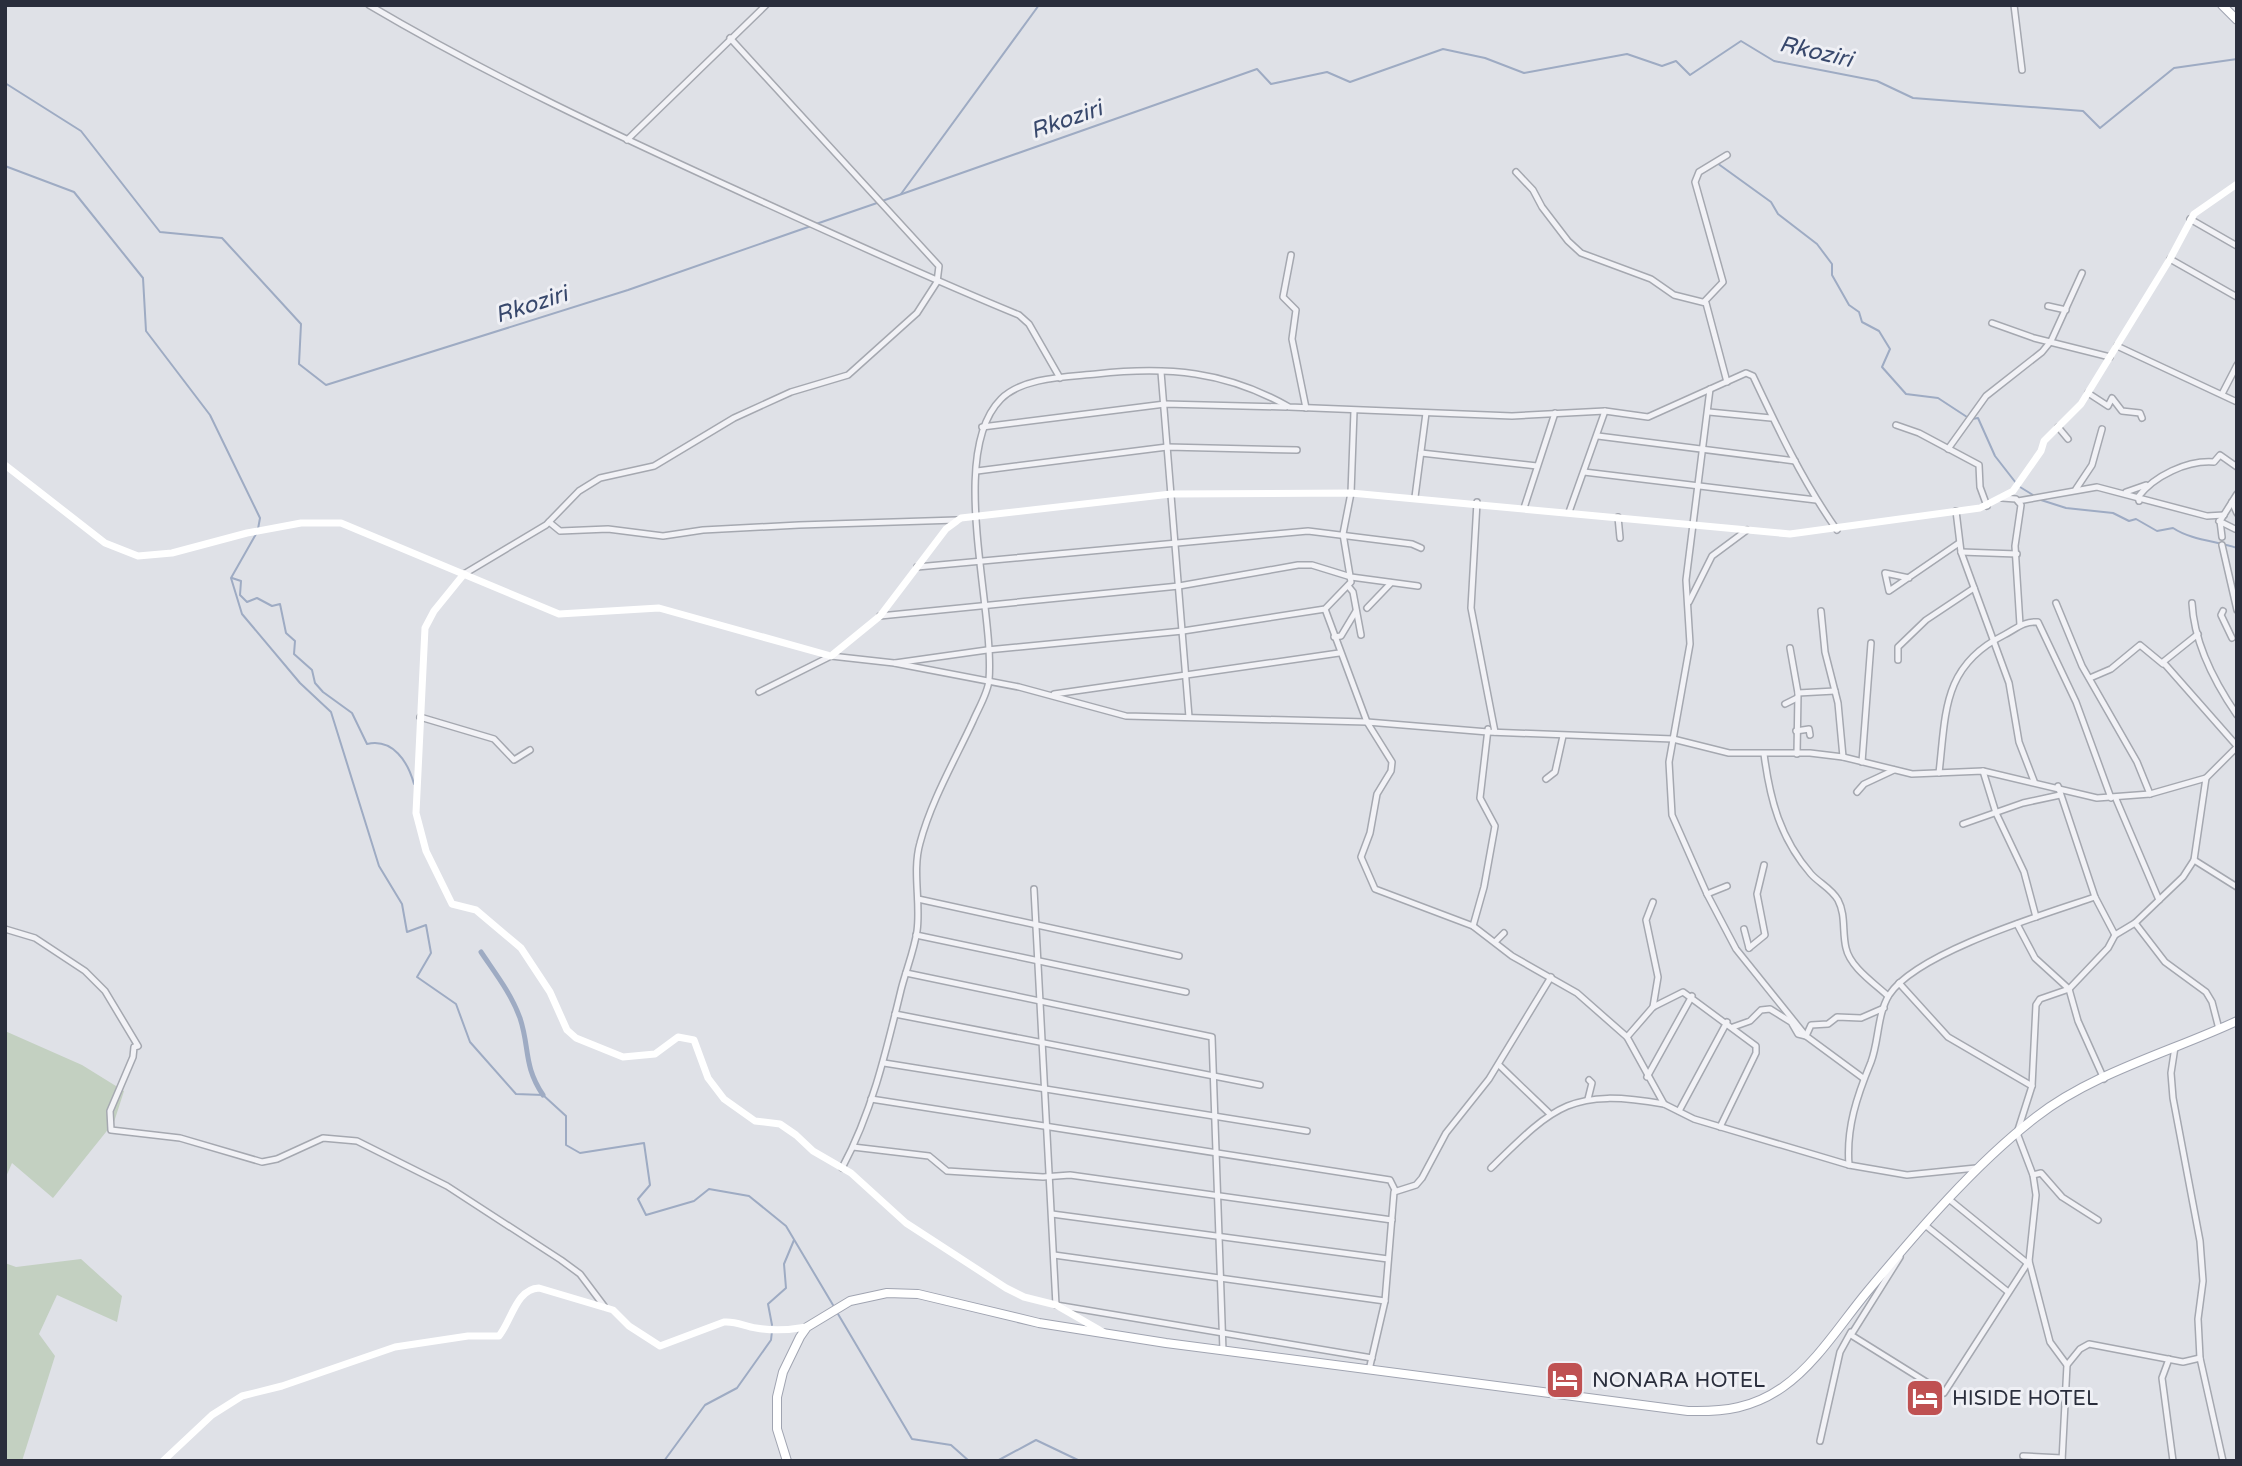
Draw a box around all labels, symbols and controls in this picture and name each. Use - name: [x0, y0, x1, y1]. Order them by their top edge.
- water label: Rkoziri: [1776, 30, 1858, 75]
- water label: Rkoziri: [1027, 94, 1109, 145]
- water label: Rkoziri: [492, 279, 574, 330]
- hotel icon: NONARA HOTEL: [1544, 1359, 1586, 1401]
- place label: NONARA HOTEL: [1592, 1368, 1765, 1393]
- hotel icon: HISIDE HOTEL: [1904, 1377, 1946, 1419]
- place label: HISIDE HOTEL: [1952, 1386, 2098, 1411]

